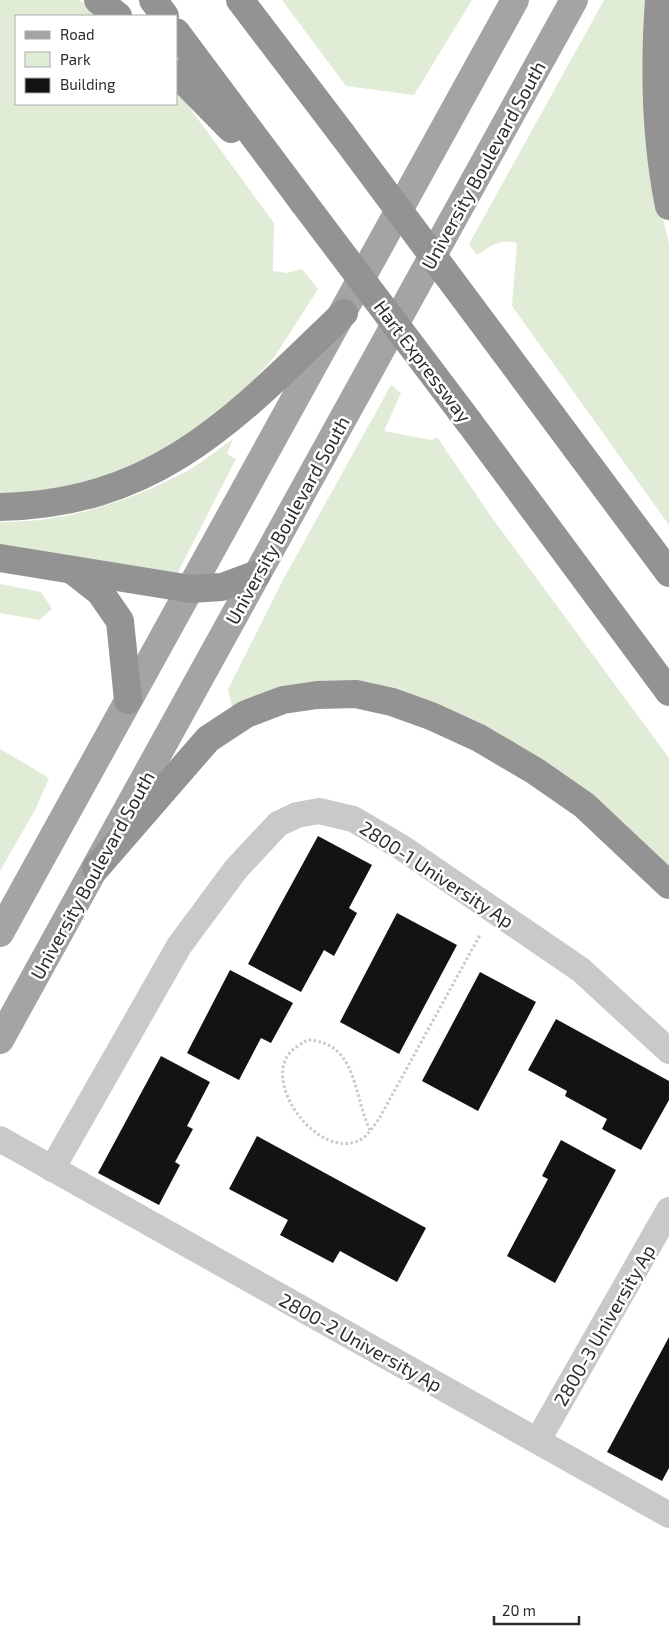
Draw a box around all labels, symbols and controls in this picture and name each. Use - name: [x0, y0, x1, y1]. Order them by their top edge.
- legend: [15, 15, 178, 105]
- text: Road: [60, 25, 95, 43]
- text: Park: [60, 50, 91, 68]
- street label: University Boulevard South: [416, 57, 550, 273]
- text: Building: [60, 75, 116, 93]
- street label: Hart Expressway: [370, 295, 476, 427]
- street label: University Boulevard South: [220, 412, 354, 628]
- street label: University Boulevard South: [25, 767, 159, 983]
- street label: 2800-1 University Ap: [356, 816, 518, 932]
- street label: 2800-3 University Ap: [548, 1240, 660, 1410]
- street label: 2800-2 University Ap: [276, 1288, 446, 1396]
- scale bar: [494, 1594, 579, 1626]
- text: 20 m: [502, 1601, 536, 1619]

